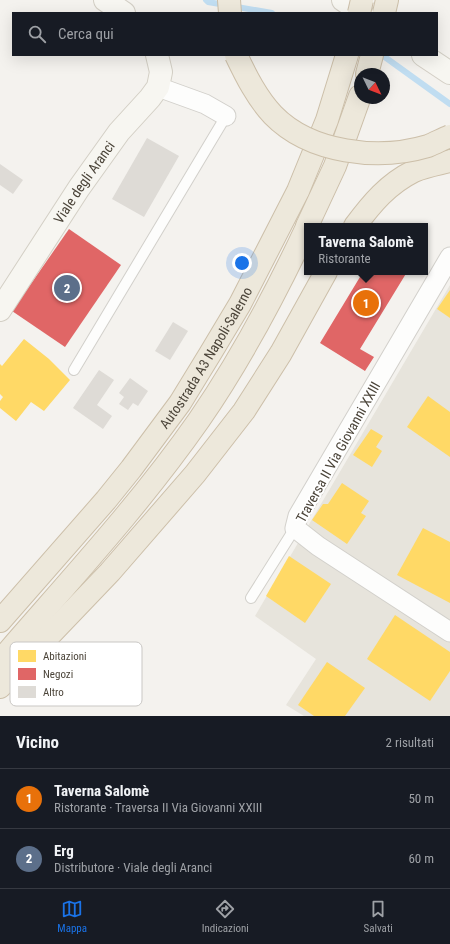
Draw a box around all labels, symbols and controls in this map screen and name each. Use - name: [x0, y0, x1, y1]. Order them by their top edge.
- search box: [12, 12, 438, 56]
- icon: search: [26, 23, 48, 45]
- text: Cerca qui: [58, 25, 114, 43]
- north arrow: [354, 68, 390, 104]
- street label: Viale degli Aranci: [50, 138, 118, 226]
- popup: [304, 223, 428, 275]
- text: Taverna Salomè: [318, 233, 414, 251]
- text: Ristorante: [318, 251, 371, 266]
- your location: [232, 253, 252, 273]
- pin: 2: [54, 273, 80, 303]
- street label: Autostrada A3 Napoli-Salerno: [156, 284, 255, 431]
- pin: 1: [353, 288, 379, 318]
- street label: Traversa II Via Giovanni XXIII: [293, 379, 383, 525]
- legend: [10, 642, 142, 706]
- text: Abitazioni: [43, 650, 87, 663]
- text: Negozi: [43, 668, 73, 681]
- text: Altro: [43, 686, 64, 699]
- text: Vicino: [16, 732, 59, 752]
- text: 2 risultati: [386, 735, 434, 750]
- text: Taverna Salomè: [54, 782, 149, 800]
- text: 1: [26, 791, 32, 806]
- text: 50 m: [408, 791, 434, 806]
- text: Ristorante · Traversa II Via Giovanni XXIII: [54, 800, 262, 815]
- text: Erg: [54, 842, 74, 860]
- text: 2: [26, 851, 32, 866]
- text: 60 m: [408, 851, 434, 866]
- text: Distributore · Viale degli Aranci: [54, 860, 212, 875]
- tab: Mappa: [57, 898, 87, 935]
- tab: Indicazioni: [202, 898, 249, 935]
- tab: Salvati: [363, 898, 393, 935]

